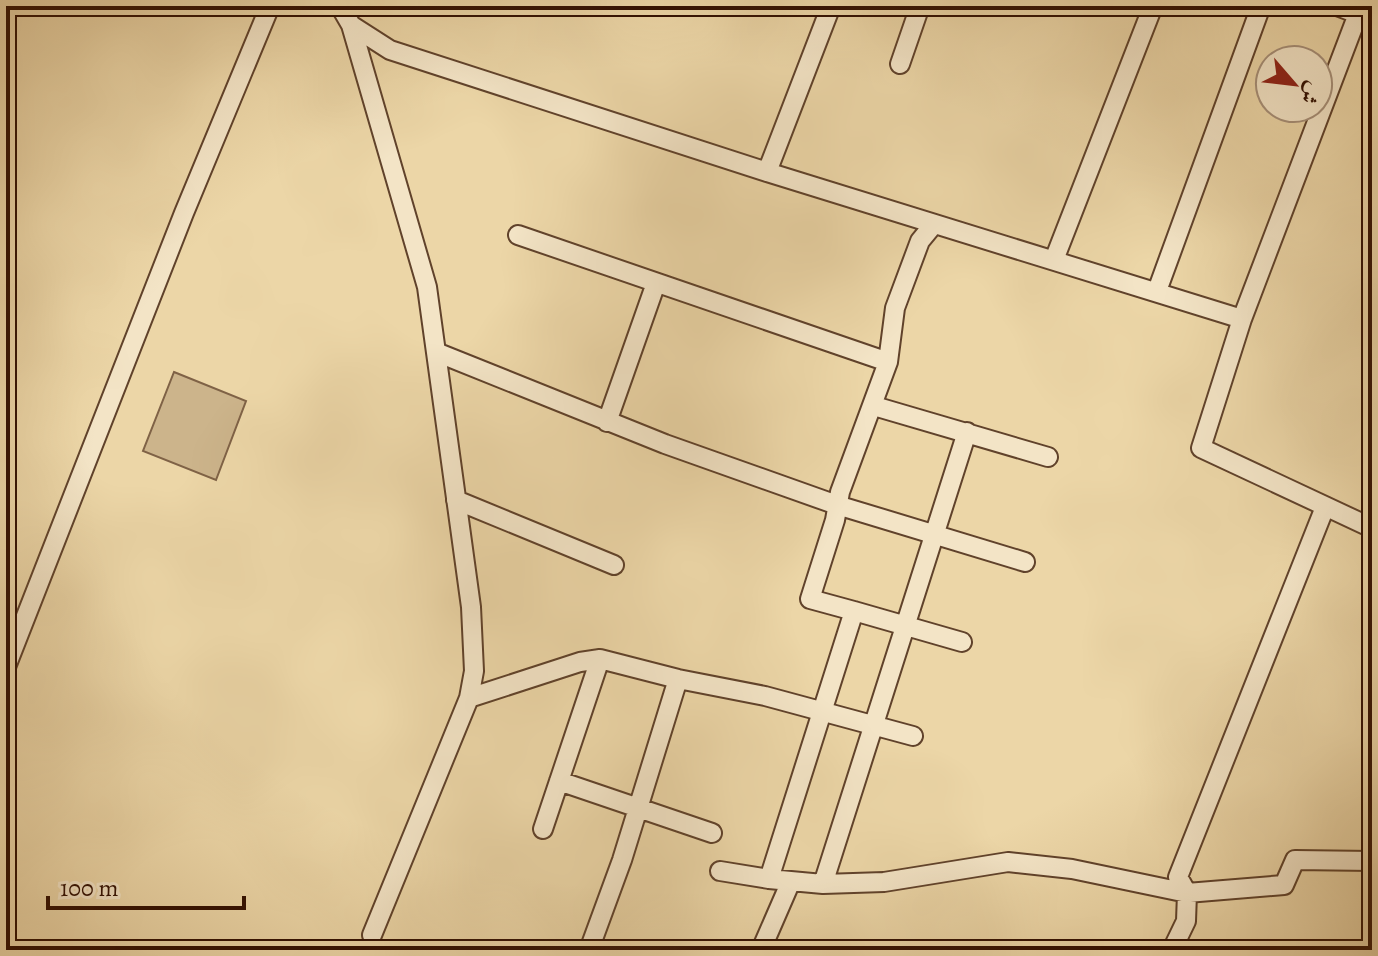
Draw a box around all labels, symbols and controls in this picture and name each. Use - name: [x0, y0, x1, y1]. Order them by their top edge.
- north arrow: [1254, 44, 1334, 124]
- text: ش: [1292, 76, 1329, 110]
- scale bar: [48, 860, 244, 910]
- text: 100 m: [60, 872, 119, 904]

